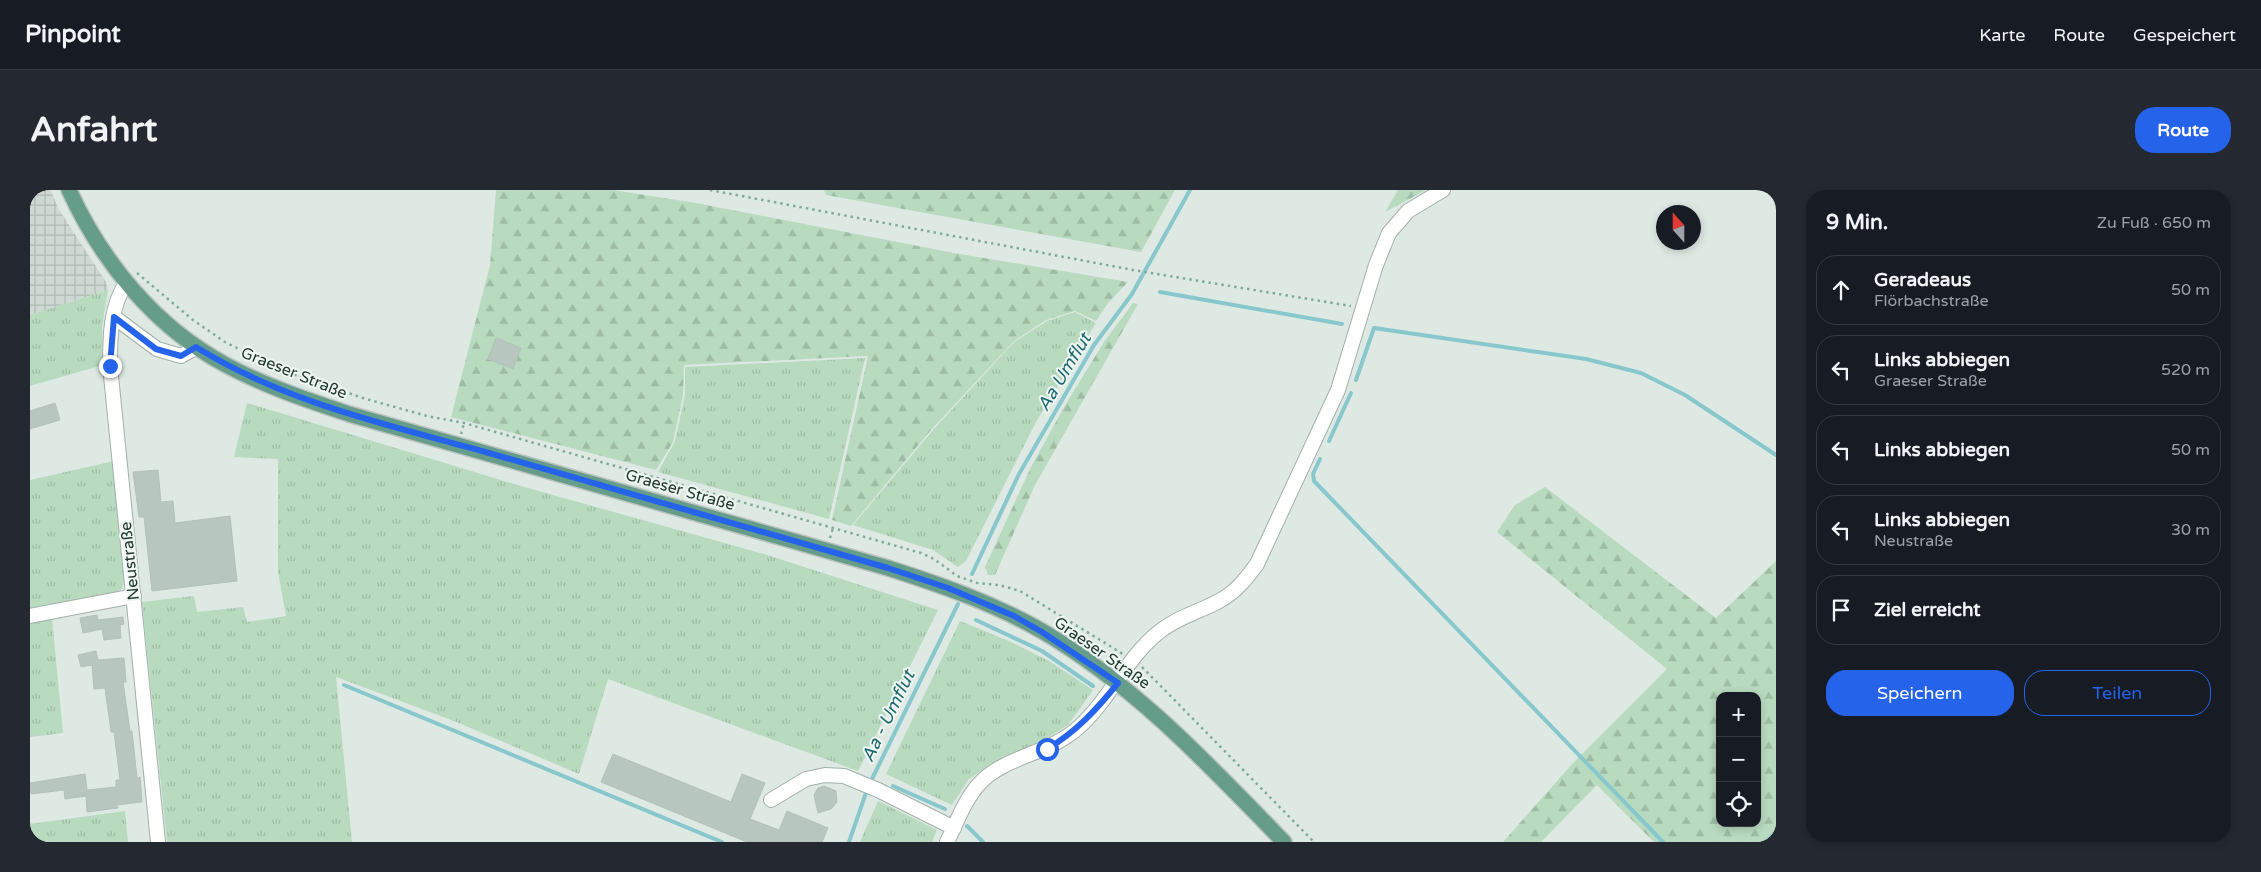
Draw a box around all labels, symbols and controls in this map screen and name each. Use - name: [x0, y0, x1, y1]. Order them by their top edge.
- text: Pinpoint: [25, 20, 121, 49]
- text: Karte: [1979, 24, 2025, 46]
- text: Route: [2053, 24, 2105, 46]
- text: Gespeichert: [2133, 24, 2236, 46]
- button: Route: [2135, 107, 2231, 153]
- text: Anfahrt: [30, 109, 157, 151]
- north arrow: [1656, 205, 1701, 250]
- text: 9 Min.: [1826, 210, 1888, 235]
- text: Zu Fuß · 650 m: [2097, 213, 2211, 233]
- text: Geradeaus: [1874, 269, 1971, 291]
- icon: ahead: [1827, 276, 1855, 304]
- text: 50 m: [2171, 280, 2210, 300]
- text: Flörbachstraße: [1874, 291, 1988, 311]
- water label: Aa Umflut: [1032, 327, 1097, 415]
- street label: Graeser Straße: [238, 343, 350, 403]
- text: Links abbiegen: [1874, 349, 2010, 371]
- route end: [99, 355, 122, 378]
- icon: left: [1827, 356, 1855, 384]
- text: 520 m: [2161, 360, 2210, 380]
- text: Graeser Straße: [1874, 371, 1987, 391]
- icon: left: [1827, 436, 1855, 464]
- text: Links abbiegen: [1874, 439, 2010, 461]
- text: 50 m: [2171, 440, 2210, 460]
- street label: Graeser Straße: [623, 465, 737, 515]
- text: Links abbiegen: [1874, 509, 2010, 531]
- icon: left: [1827, 516, 1855, 544]
- text: 30 m: [2171, 520, 2210, 540]
- street label: Neustraße: [116, 521, 144, 601]
- text: Neustraße: [1874, 531, 1953, 551]
- icon: arrive: [1827, 596, 1855, 624]
- text: Ziel erreicht: [1874, 599, 1981, 621]
- street label: Graeser Straße: [1050, 612, 1154, 694]
- water label: Aa - Umflut: [856, 665, 921, 765]
- button: Speichern: [1826, 670, 2014, 716]
- button: Teilen: [2024, 670, 2211, 716]
- map controls: [1716, 692, 1761, 827]
- button: +: [1716, 692, 1761, 737]
- button: −: [1716, 737, 1761, 782]
- route start: [1036, 738, 1059, 761]
- button: locate: [1716, 782, 1761, 827]

